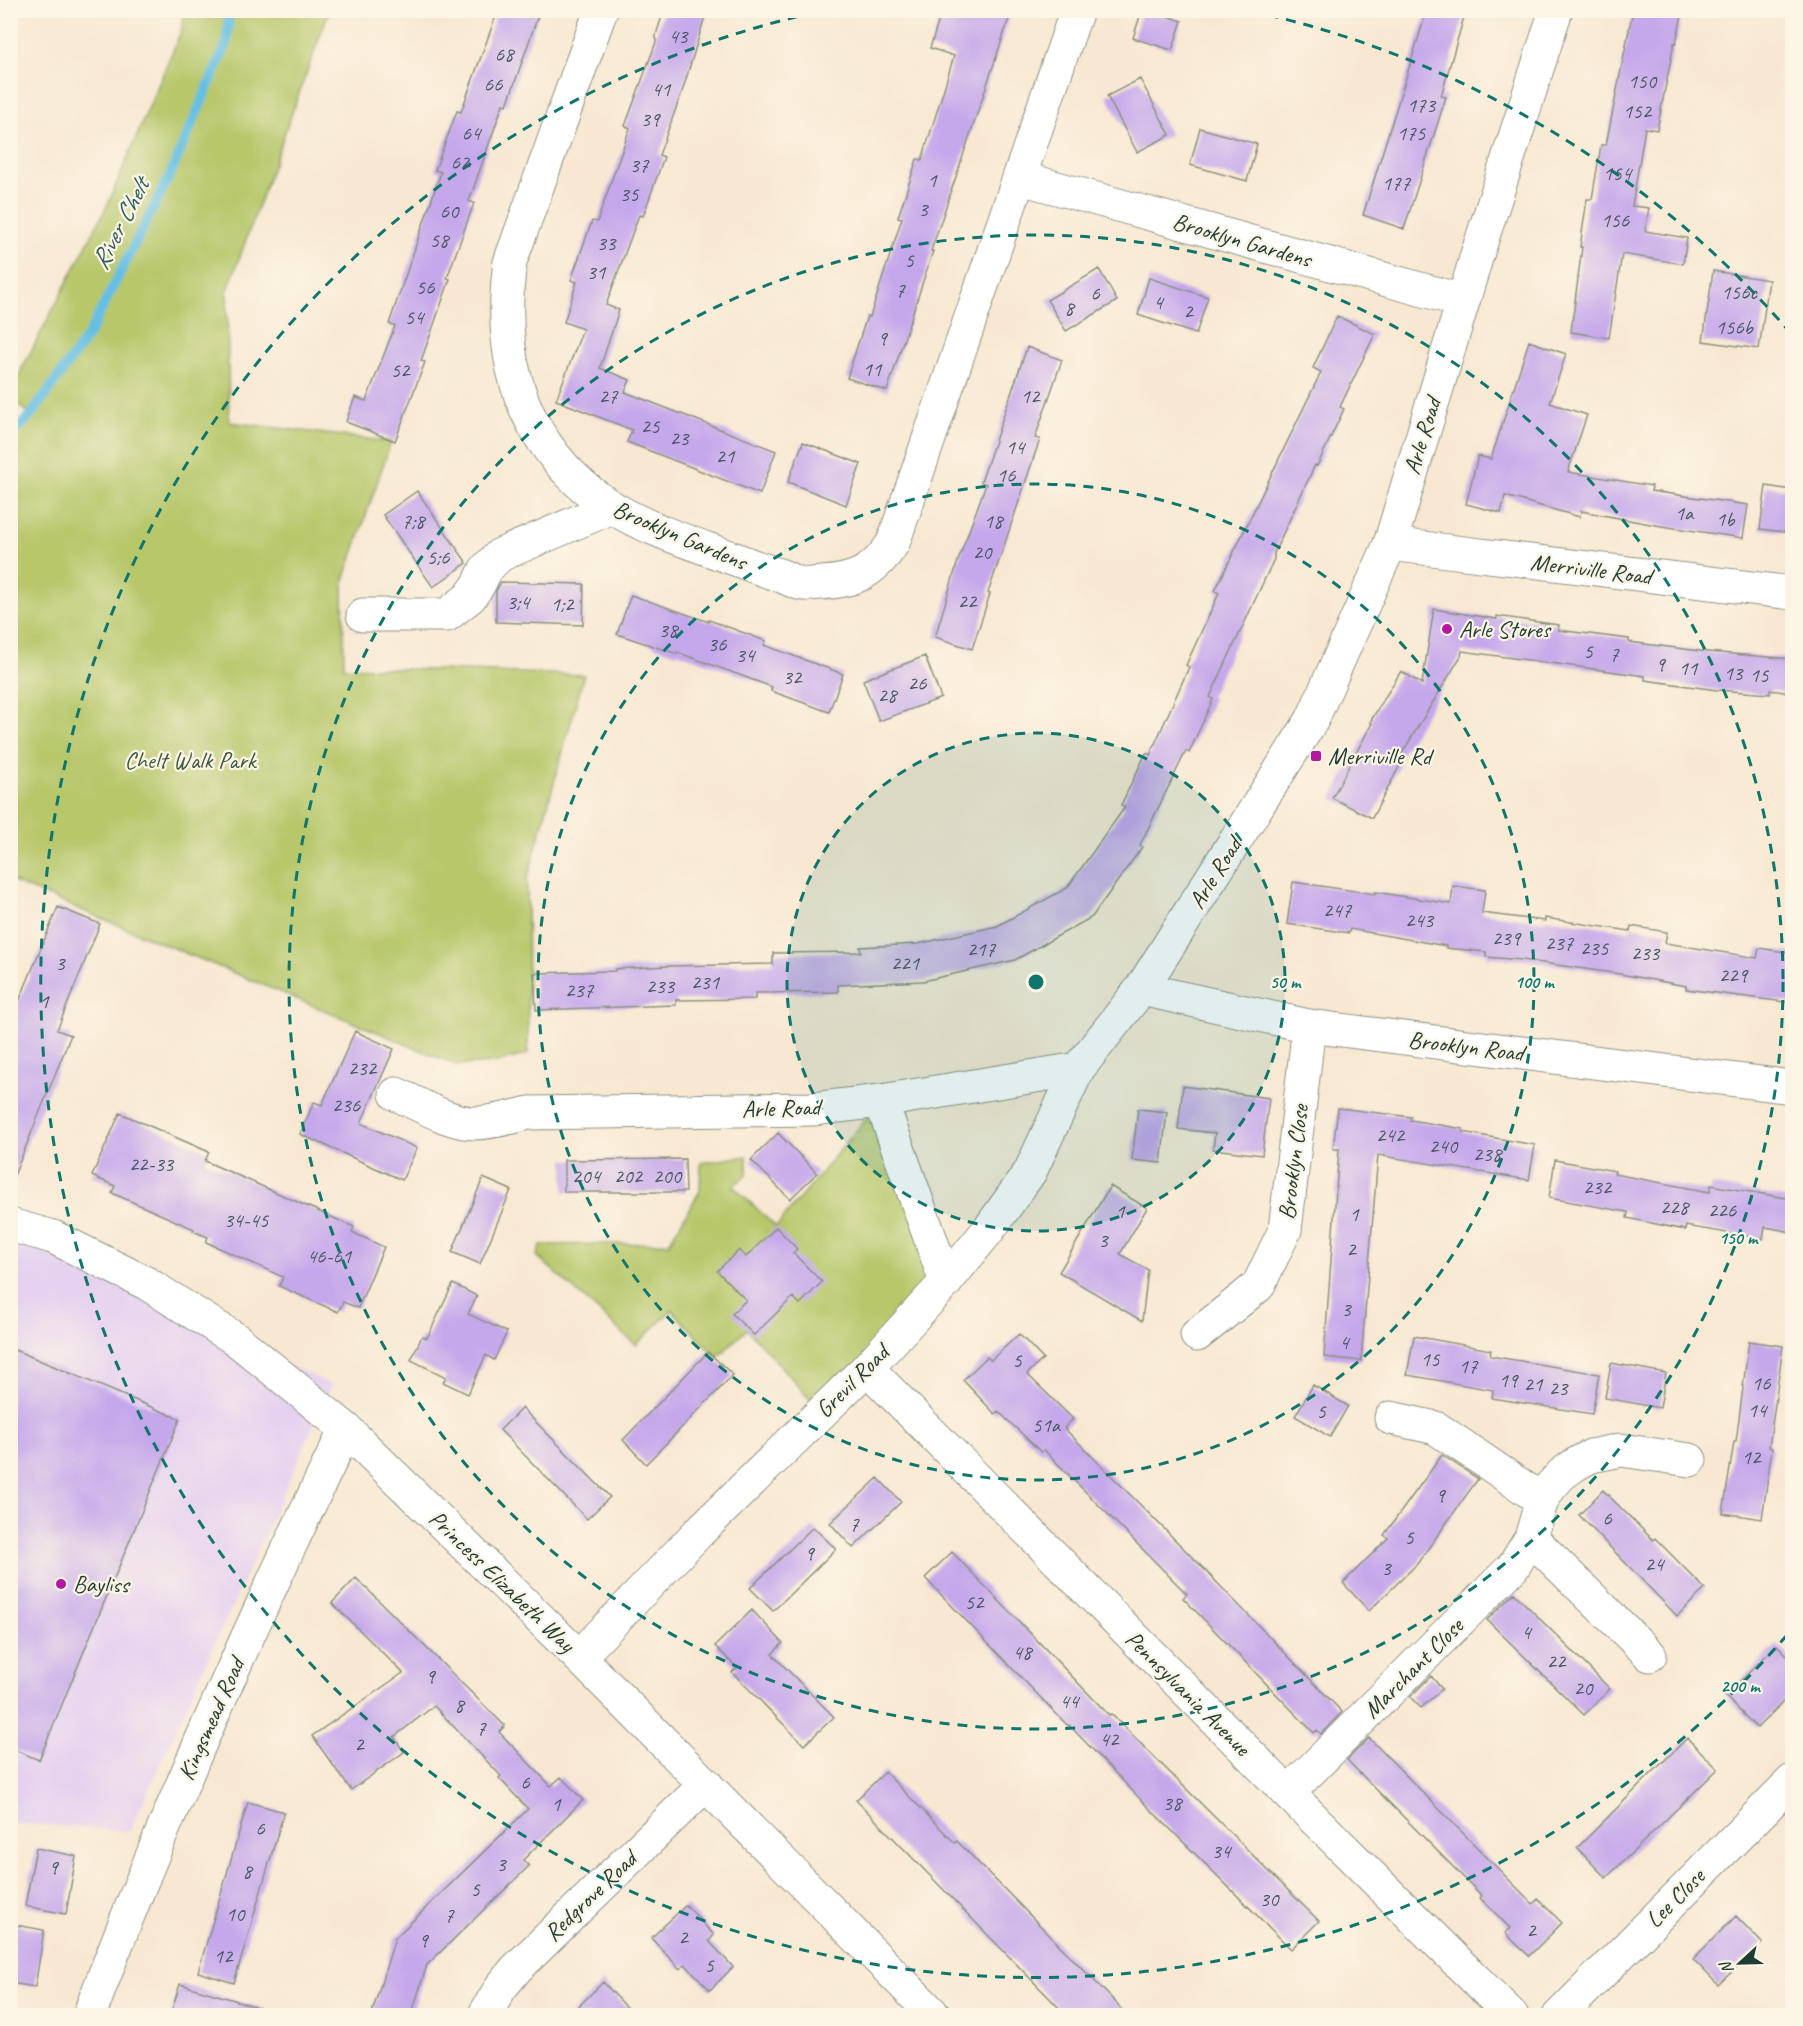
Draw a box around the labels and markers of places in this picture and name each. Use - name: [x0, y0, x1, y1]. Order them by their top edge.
- place label: Arle Stores: [1459, 614, 1552, 644]
- marker: Arle Stores: [1440, 622, 1454, 636]
- place label: Merriville Rd: [1328, 741, 1435, 771]
- marker: Merriville Rd: [1309, 749, 1323, 763]
- centre of rings: [1026, 972, 1046, 992]
- place label: Bayliss: [73, 1569, 131, 1599]
- marker: Bayliss: [54, 1577, 68, 1591]

